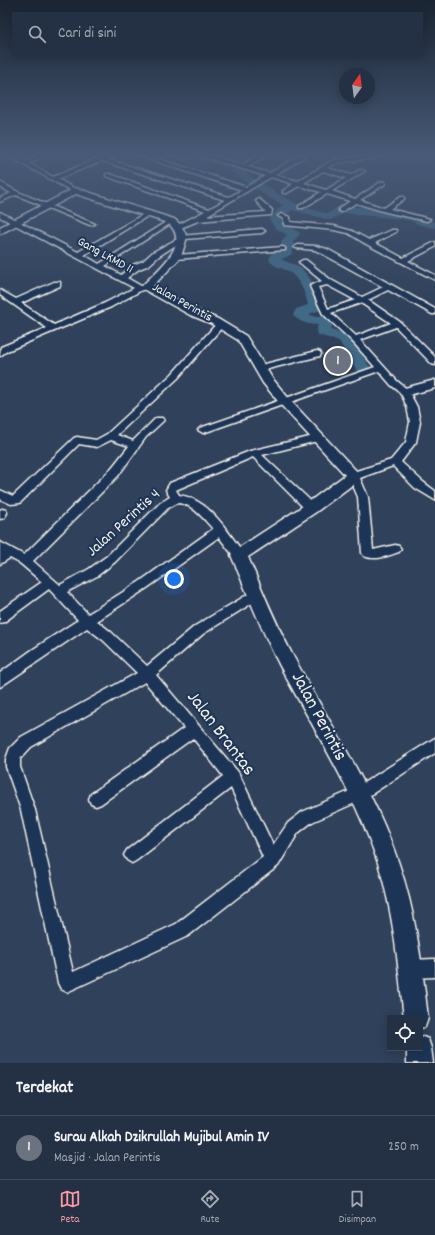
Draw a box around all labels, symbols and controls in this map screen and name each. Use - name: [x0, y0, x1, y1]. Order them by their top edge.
- search box: [12, 12, 423, 56]
- icon: search: [26, 23, 48, 45]
- text: Cari di sini: [58, 23, 116, 45]
- north arrow: [339, 68, 375, 104]
- street label: Gang LKMD 11: [73, 233, 137, 279]
- street label: Jalan Perintis: [148, 279, 216, 327]
- pin: 1: [325, 346, 351, 376]
- street label: Jalan Perintis 4: [82, 484, 166, 562]
- your location: [164, 569, 184, 589]
- street label: Jalan Perintis: [283, 668, 353, 766]
- street label: Jalan Brantas: [179, 686, 261, 782]
- map controls: [387, 1015, 423, 1051]
- button: locate: [387, 1015, 423, 1051]
- text: Terdekat: [16, 1077, 73, 1101]
- text: Surau Alkah Dzikrullah Mujibul Amin IV: [54, 1127, 269, 1149]
- text: 1: [28, 1138, 30, 1157]
- text: 250 m: [388, 1138, 419, 1157]
- text: Masjid · Jalan Perintis: [54, 1149, 160, 1168]
- tab: Peta: [59, 1188, 81, 1228]
- tab: Rute: [199, 1188, 221, 1228]
- tab: Disimpan: [339, 1188, 376, 1228]

